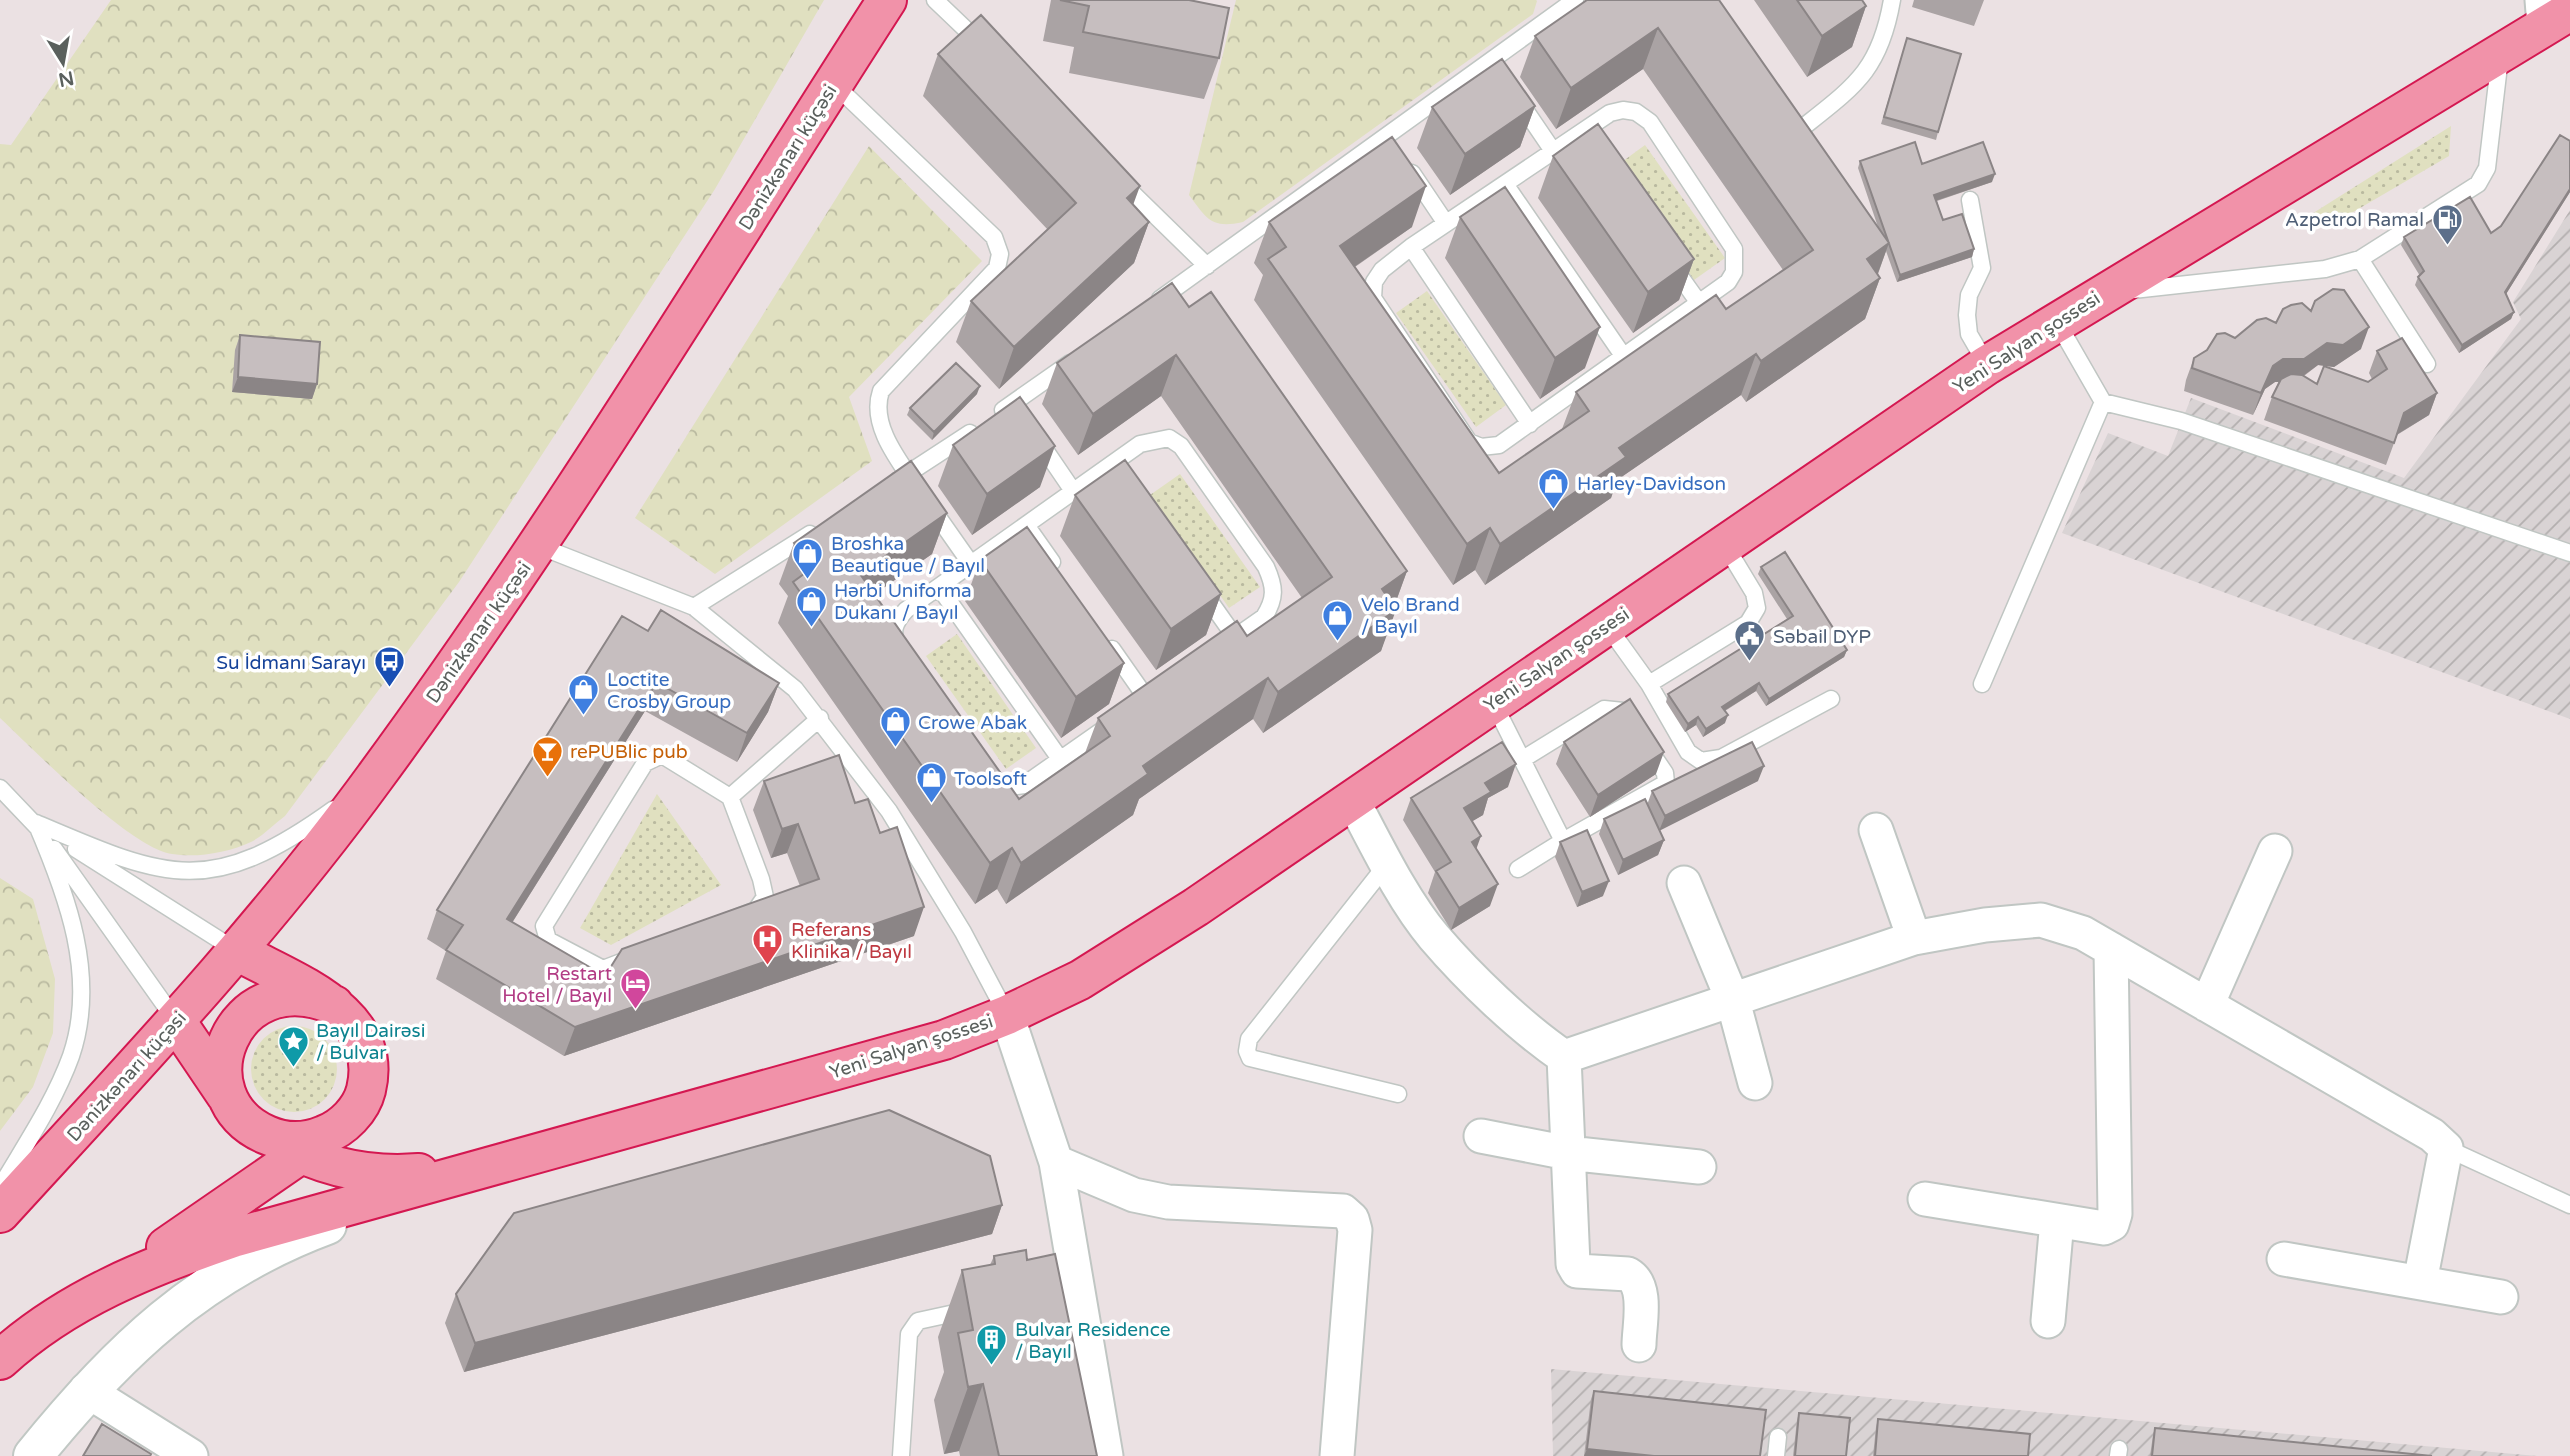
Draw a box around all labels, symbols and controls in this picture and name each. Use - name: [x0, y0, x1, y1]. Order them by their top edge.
- north arrow: [28, 28, 98, 98]
- text: N: [56, 66, 76, 91]
- street label: Dənizkənarı küçəsi: [734, 81, 841, 234]
- fuel station icon: Azpetrol Ramal: [2430, 202, 2464, 246]
- place label: Azpetrol Ramal: [2285, 209, 2424, 231]
- street label: Yeni Salyan şossesi: [1949, 287, 2104, 399]
- shop icon: Harley-Davidson: [1537, 466, 1571, 510]
- place label: Harley-Davidson: [1577, 473, 1726, 495]
- place label: Broshka Beautique / Bayıl: [831, 533, 985, 577]
- shop icon: Broshka Beautique / Bayıl: [791, 537, 825, 581]
- street label: Dənizkənarı küçəsi: [422, 558, 536, 707]
- place label: Hərbi Uniforma Dukanı / Bayıl: [834, 580, 972, 624]
- shop icon: Hərbi Uniforma Dukanı / Bayıl: [794, 584, 828, 628]
- place label: Velo Brand / Bayıl: [1361, 594, 1460, 638]
- shop icon: Velo Brand / Bayıl: [1321, 598, 1355, 642]
- street label: Yeni Salyan şossesi: [1480, 603, 1633, 717]
- public building icon: Səbail DYP: [1733, 619, 1767, 663]
- place label: Səbail DYP: [1773, 626, 1871, 648]
- bus stop icon: Su İdmanı Sarayı: [372, 645, 406, 689]
- place label: Su İdmanı Sarayı: [216, 652, 366, 674]
- place label: Loctite Crosby Group: [607, 669, 731, 713]
- shop icon: Loctite Crosby Group: [567, 673, 601, 717]
- shop icon: Crowe Abak: [878, 705, 912, 749]
- place label: Crowe Abak: [918, 712, 1027, 734]
- bar icon: rePUBlic pub: [530, 734, 564, 778]
- place label: rePUBlic pub: [570, 741, 688, 763]
- shop icon: Toolsoft: [914, 761, 948, 805]
- place label: Toolsoft: [954, 768, 1027, 790]
- place label: Referans Klinika / Bayıl: [791, 919, 912, 963]
- hospital icon: Referans Klinika / Bayıl: [751, 923, 785, 967]
- place label: Restart Hotel / Bayıl: [502, 963, 612, 1007]
- hotel icon: Restart Hotel / Bayıl: [618, 967, 652, 1011]
- street label: Dənizkənarı küçəsi: [63, 1007, 191, 1146]
- street label: Yeni Salyan şossesi: [827, 1010, 996, 1084]
- place label: Bayıl Dairəsi / Bulvar: [316, 1020, 425, 1064]
- place icon: Bayıl Dairəsi / Bulvar: [276, 1024, 310, 1068]
- place label: Bulvar Residence / Bayıl: [1015, 1319, 1170, 1363]
- building icon: Bulvar Residence / Bayıl: [975, 1323, 1009, 1367]

